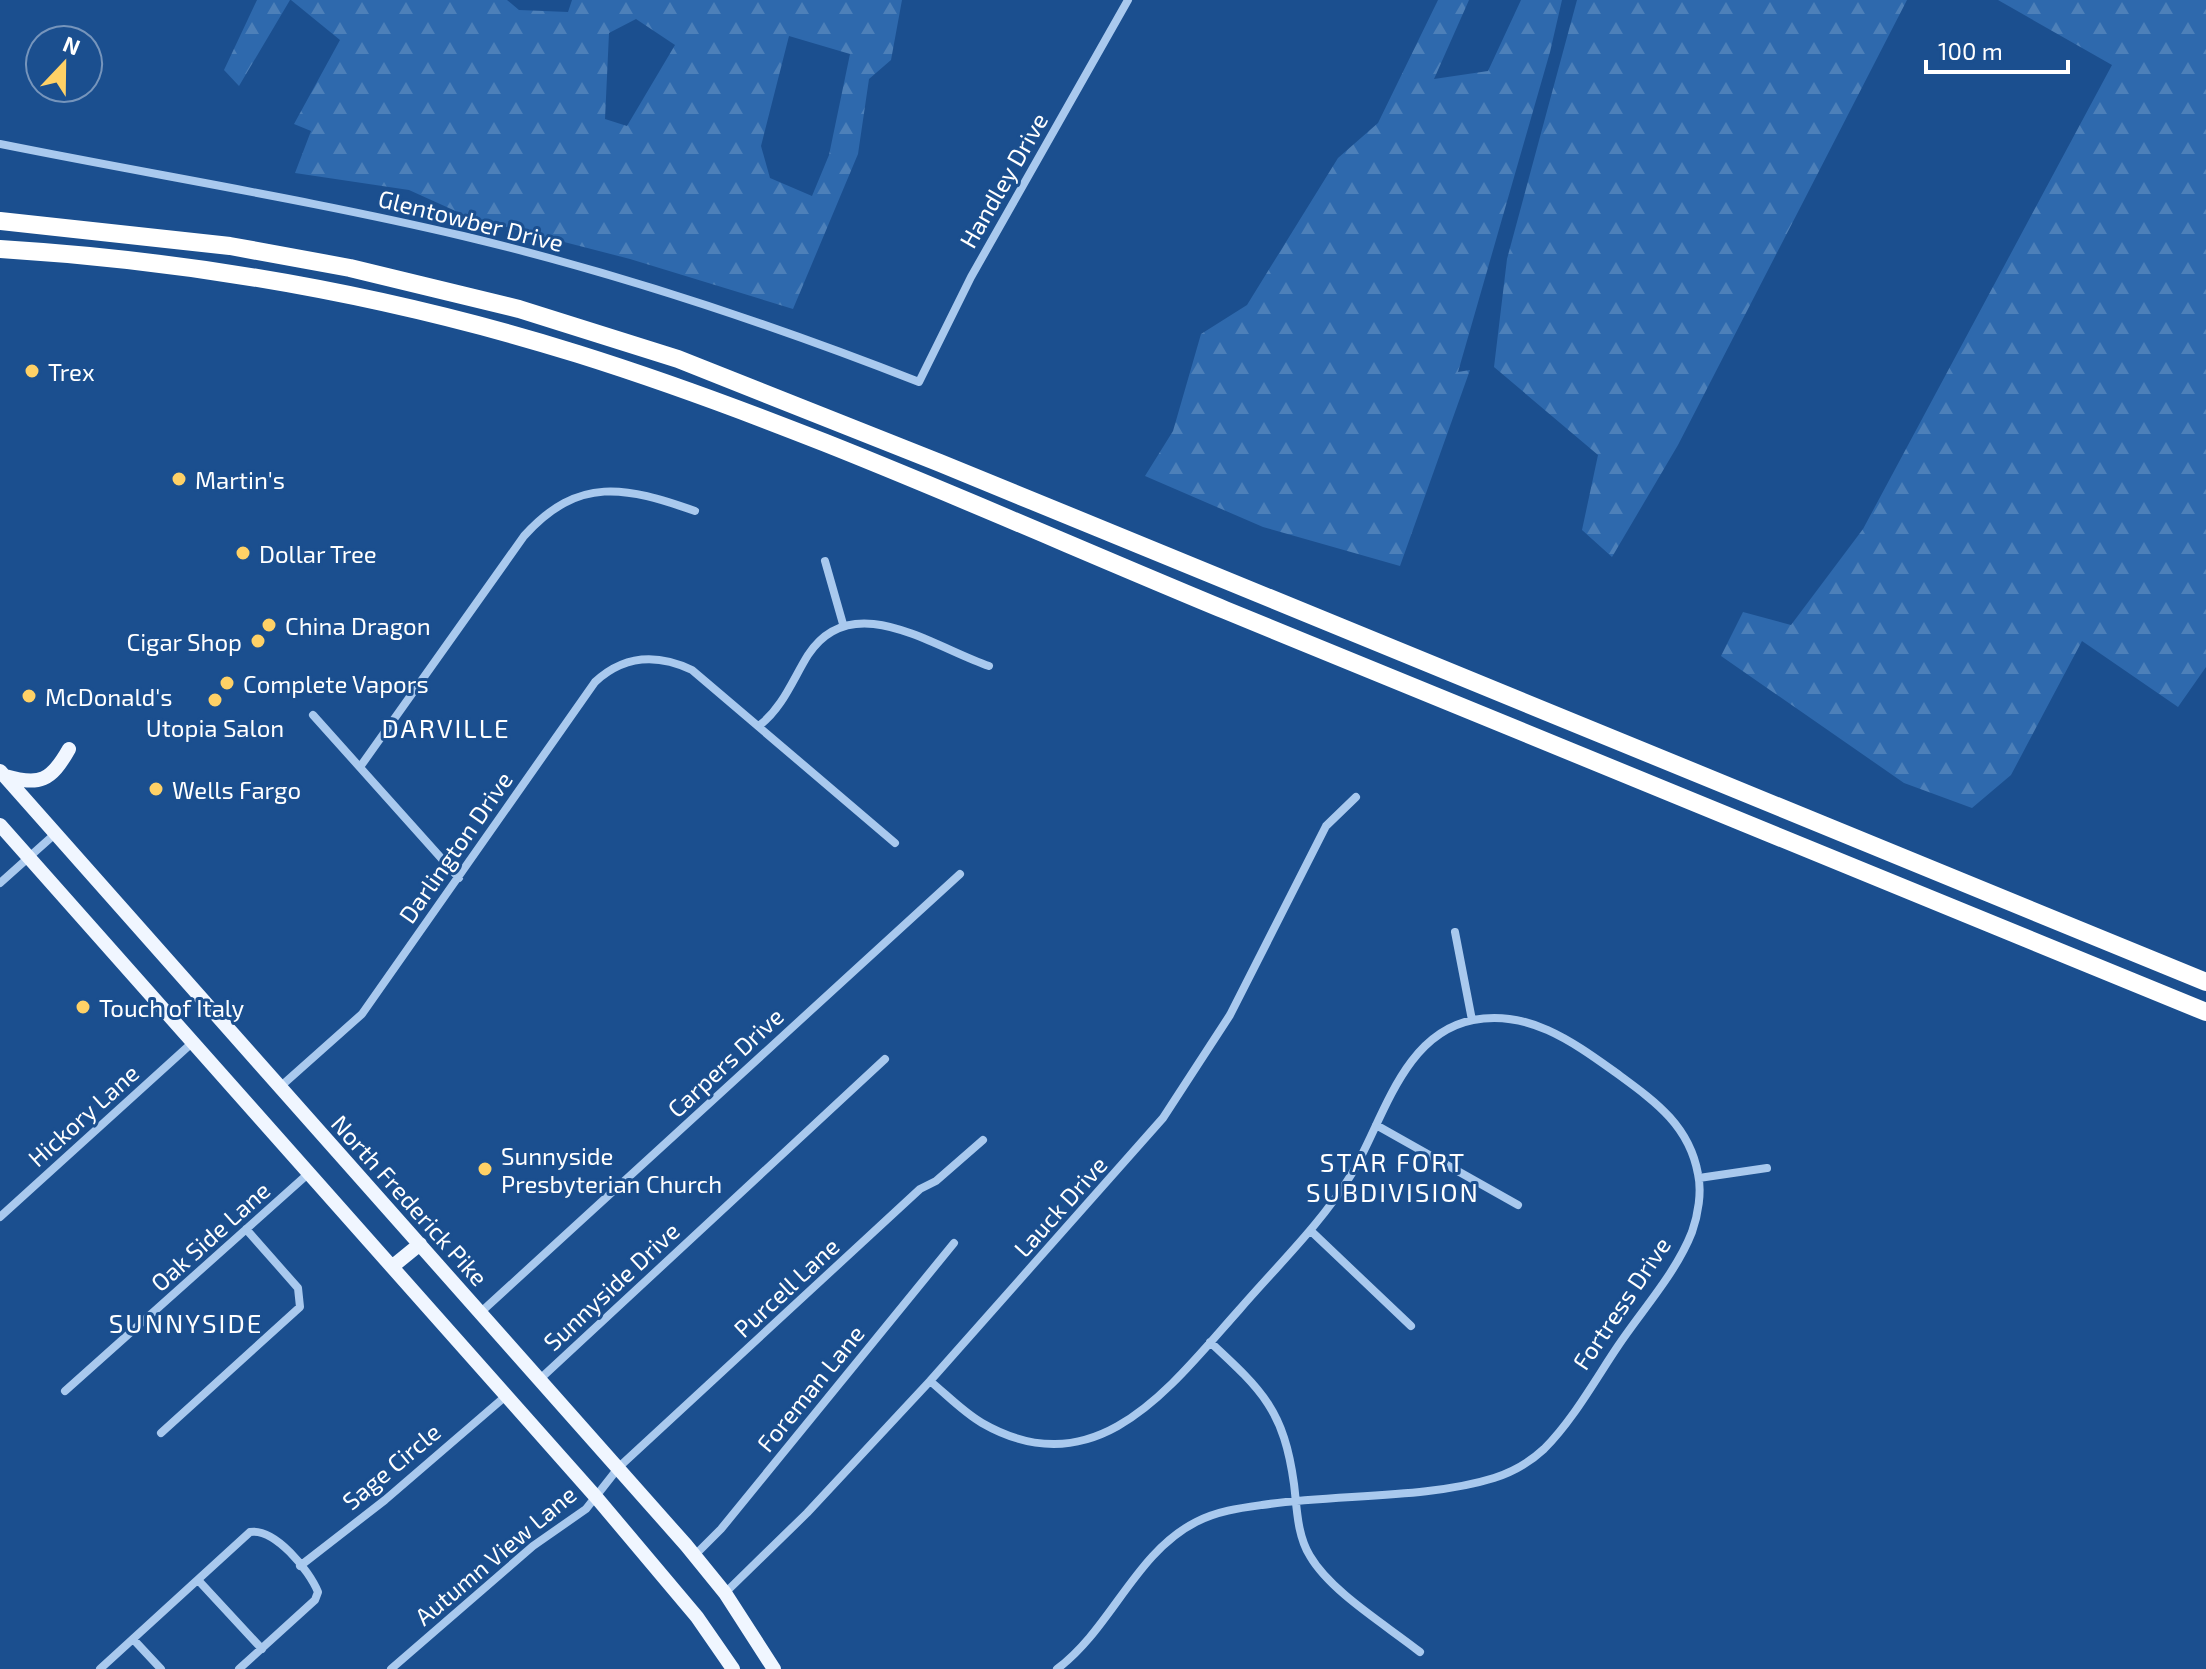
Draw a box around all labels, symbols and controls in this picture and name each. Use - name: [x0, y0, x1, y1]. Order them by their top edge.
- north arrow: [24, 24, 104, 104]
- scale bar: [1926, 24, 2068, 74]
- text: N: [60, 29, 84, 60]
- text: 100 m: [1938, 36, 2003, 65]
- street label: Handley Drive: [953, 107, 1053, 253]
- street label: Glentowber Drive: [376, 183, 566, 257]
- place label: Trex: [48, 357, 95, 386]
- marker: Trex: [23, 362, 41, 380]
- place label: Martin's: [195, 465, 285, 494]
- marker: Martin's: [170, 470, 188, 488]
- place label: Dollar Tree: [259, 539, 377, 568]
- marker: Dollar Tree: [234, 544, 252, 562]
- place label: China Dragon: [285, 611, 431, 640]
- marker: China Dragon: [260, 616, 278, 634]
- place label: Cigar Shop: [126, 627, 242, 656]
- marker: Cigar Shop: [249, 632, 267, 650]
- place label: Complete Vapors: [243, 669, 429, 698]
- marker: Complete Vapors: [218, 674, 236, 692]
- place label: McDonald's: [45, 682, 173, 711]
- marker: McDonald's: [20, 687, 38, 705]
- marker: Utopia Salon: [206, 691, 224, 709]
- district label: DARVILLE: [381, 712, 511, 743]
- place label: Utopia Salon: [146, 713, 284, 742]
- street label: Darlington Drive: [392, 766, 518, 928]
- place label: Wells Fargo: [172, 775, 301, 804]
- marker: Wells Fargo: [147, 780, 165, 798]
- place label: Touch of Italy: [99, 993, 244, 1022]
- marker: Touch of Italy: [74, 998, 92, 1016]
- street label: Carpers Drive: [661, 1001, 789, 1123]
- street label: Hickory Lane: [22, 1058, 144, 1172]
- street label: North Frederick Pike: [326, 1109, 494, 1291]
- place label: Sunnyside Presbyterian Church: [501, 1141, 722, 1198]
- district label: STAR FORT SUBDIVISION: [1306, 1146, 1480, 1207]
- street label: Lauck Drive: [1007, 1150, 1113, 1262]
- marker: Sunnyside Presbyterian Church: [476, 1160, 494, 1178]
- street label: Oak Side Lane: [144, 1175, 276, 1297]
- street label: Sunnyside Drive: [537, 1216, 685, 1356]
- street label: Purcell Lane: [727, 1231, 845, 1343]
- street label: Fortress Drive: [1566, 1231, 1676, 1375]
- district label: SUNNYSIDE: [109, 1307, 263, 1338]
- street label: Foreman Lane: [750, 1319, 870, 1457]
- street label: Sage Circle: [336, 1417, 446, 1515]
- street label: Autumn View Lane: [408, 1479, 582, 1631]

